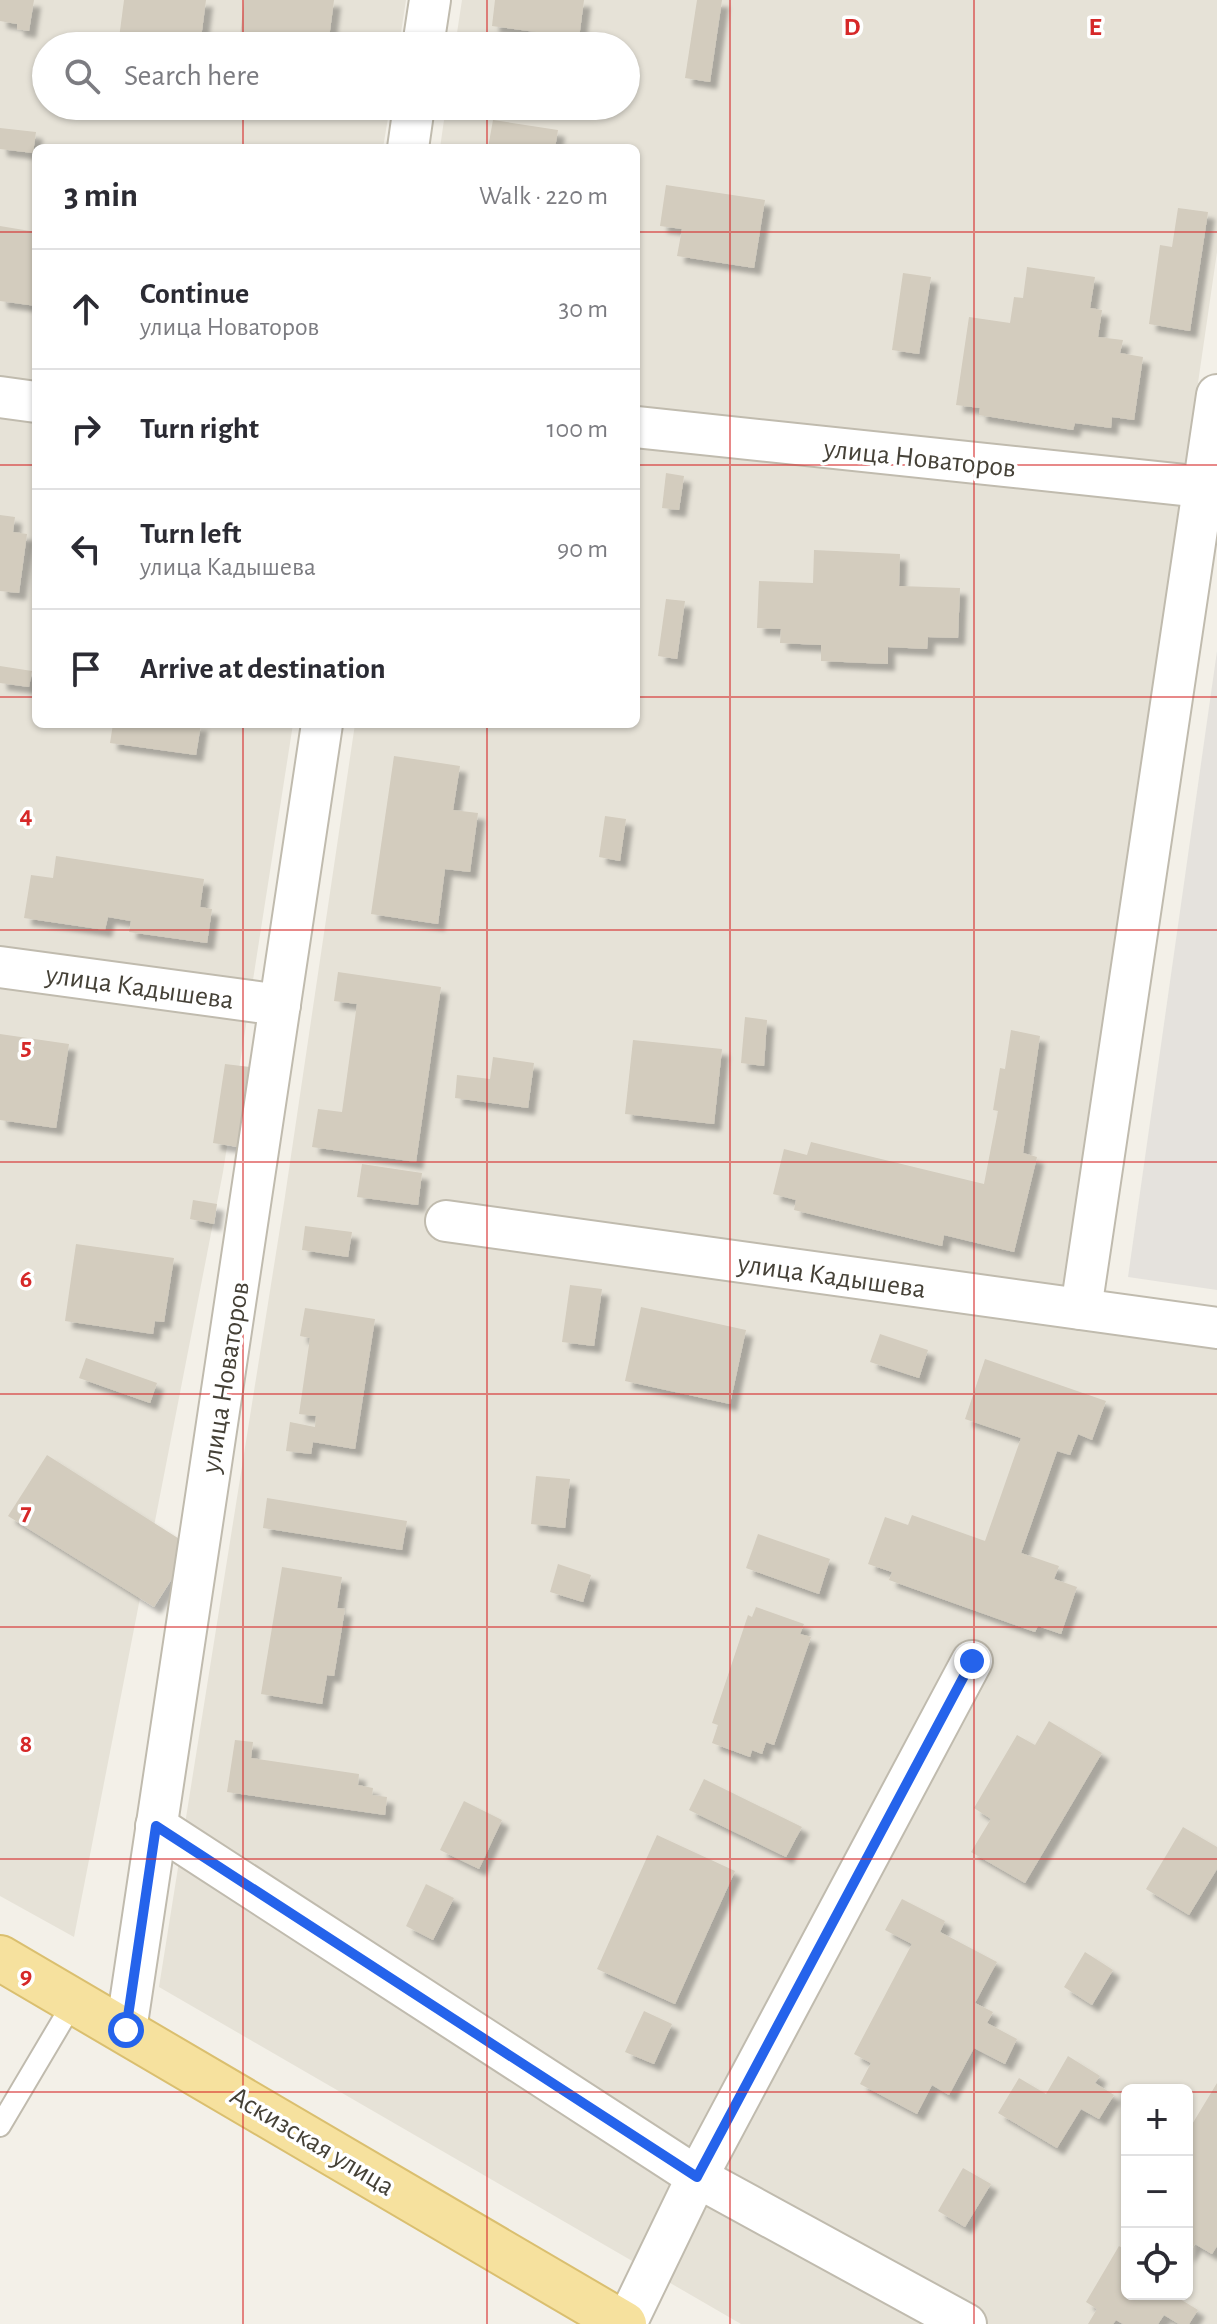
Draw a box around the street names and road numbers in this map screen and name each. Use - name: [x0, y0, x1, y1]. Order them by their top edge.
- street label: улица Новаторов: [821, 435, 1017, 483]
- street label: улица Кадышева: [43, 961, 236, 1015]
- street label: улица Кадышева: [735, 1250, 928, 1304]
- street label: улица Новаторов: [197, 1280, 255, 1476]
- street label: Аскизская улица: [225, 2082, 399, 2202]

